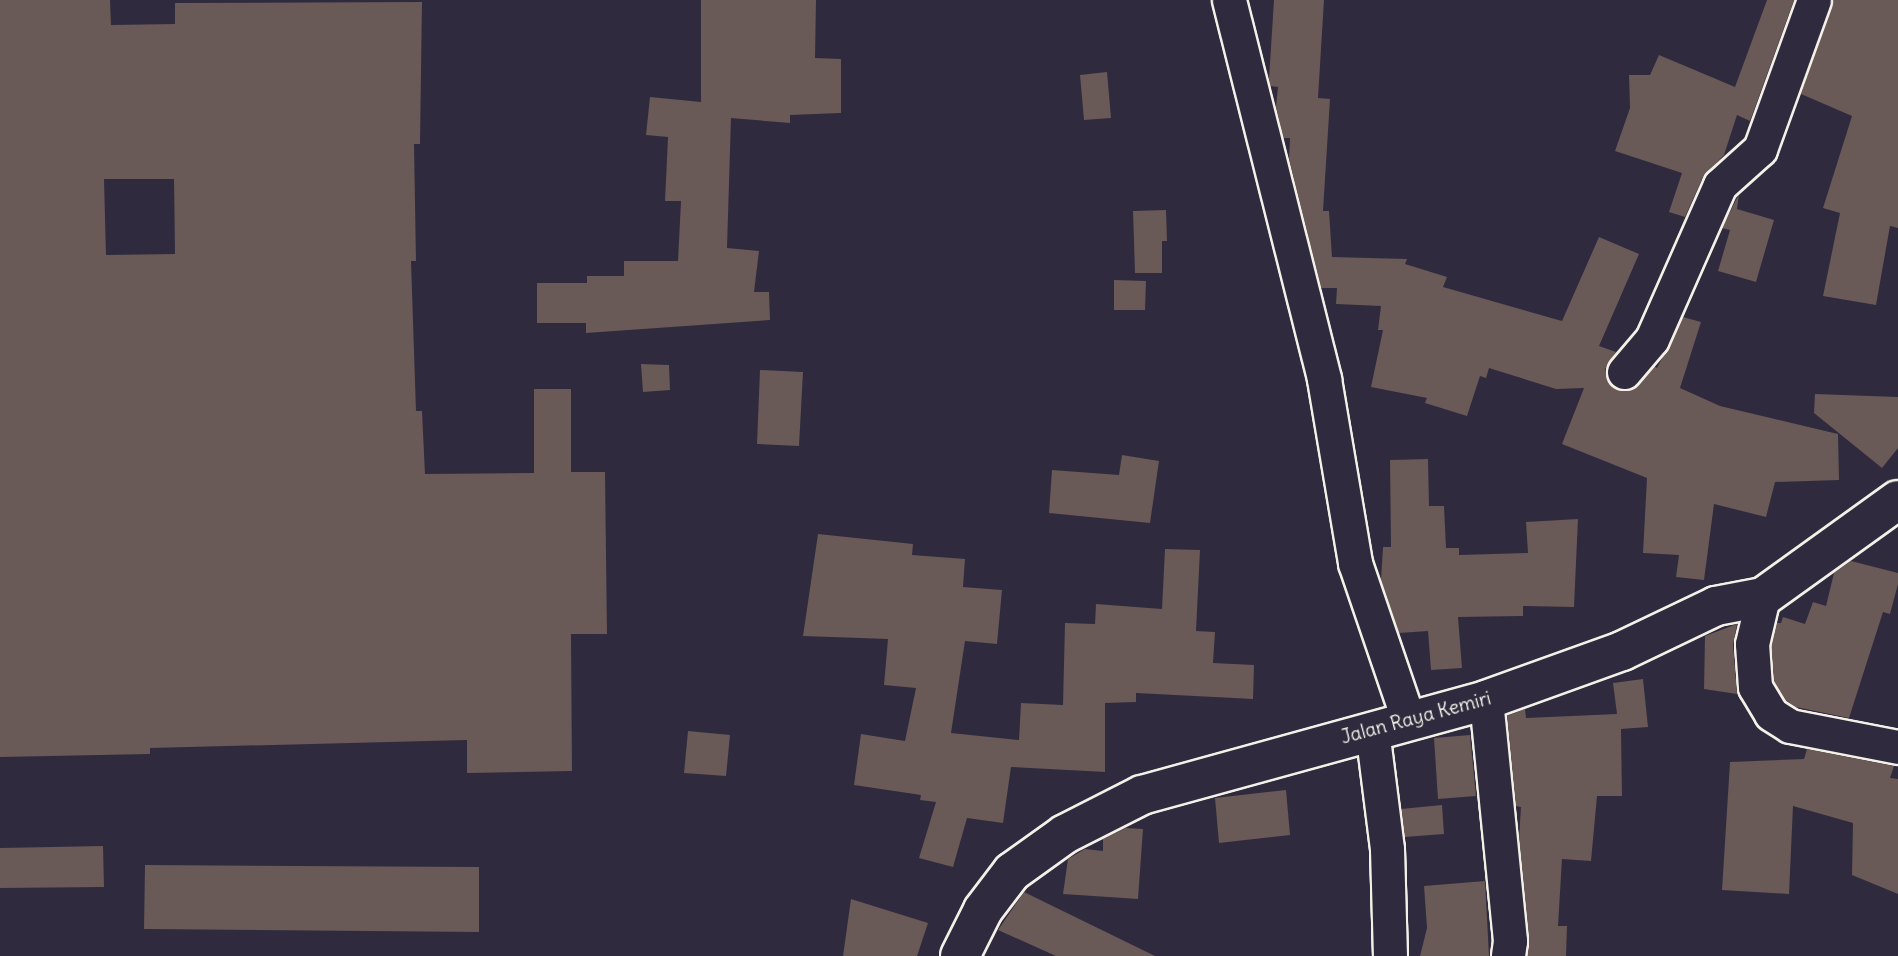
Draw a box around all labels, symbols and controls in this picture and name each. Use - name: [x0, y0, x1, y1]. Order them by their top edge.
- street label: Jalan Raya Kemiri: [1338, 687, 1494, 749]

